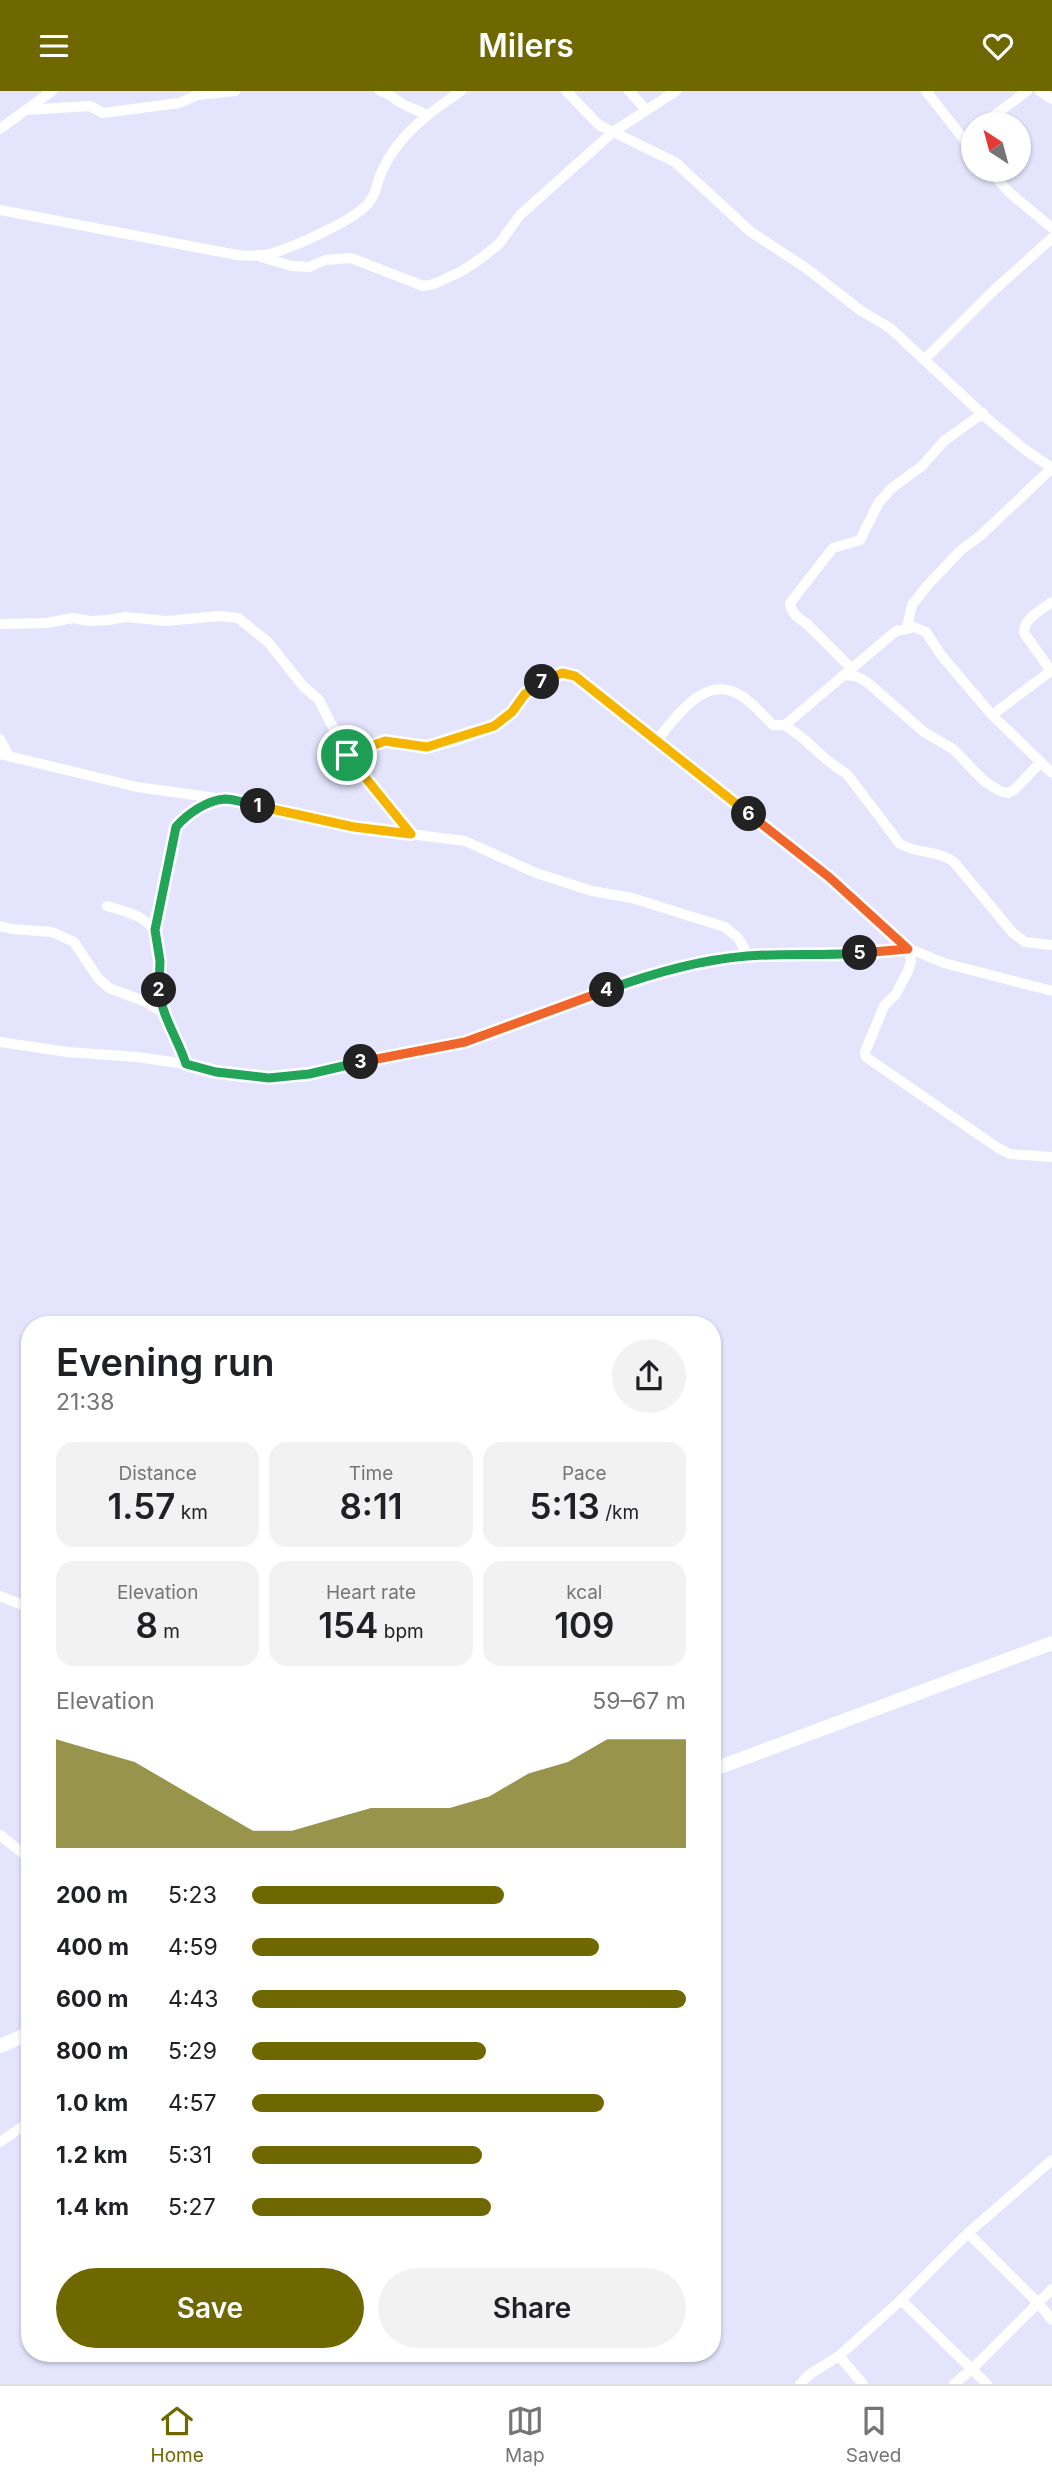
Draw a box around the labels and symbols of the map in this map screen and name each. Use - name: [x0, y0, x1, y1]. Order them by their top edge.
- north arrow: [961, 112, 1031, 182]
- pin: 7: [524, 665, 560, 699]
- pin: [317, 725, 377, 785]
- pin: 1: [240, 789, 276, 823]
- pin: 6: [732, 797, 766, 831]
- pin: 5: [842, 935, 878, 971]
- pin: 2: [142, 972, 176, 1007]
- pin: 4: [590, 972, 624, 1007]
- pin: 3: [344, 1045, 378, 1079]

